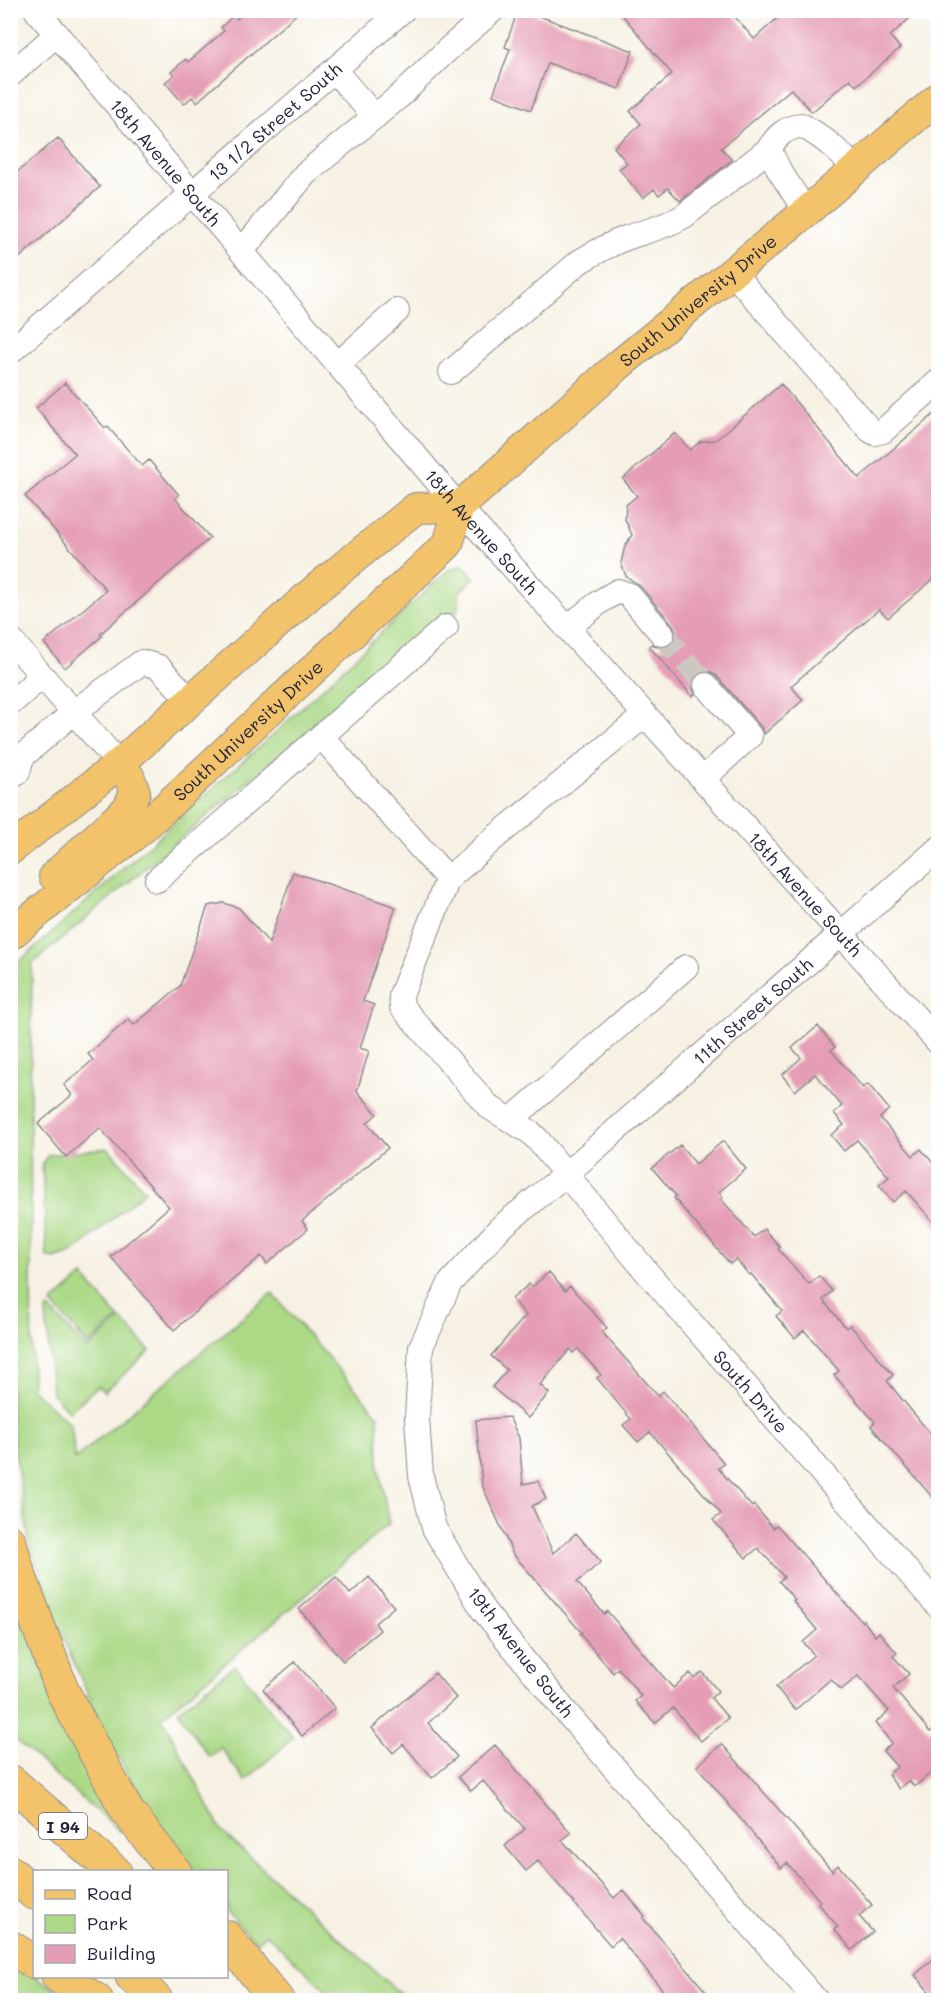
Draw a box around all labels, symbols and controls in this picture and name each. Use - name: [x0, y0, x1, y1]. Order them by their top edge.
- street label: 13 1/2 Street South: [203, 57, 347, 186]
- street label: 18th Avenue South: [105, 94, 227, 231]
- street label: South University Drive: [614, 229, 782, 372]
- street label: 18th Avenue South: [420, 464, 543, 599]
- street label: South University Drive: [168, 655, 328, 806]
- street label: 18th Avenue South: [743, 826, 868, 961]
- street label: 11th Street South: [688, 952, 818, 1070]
- street label: South Drive: [708, 1345, 794, 1438]
- street label: 19th Avenue South: [463, 1582, 579, 1722]
- road number: I 94: [39, 1813, 87, 1839]
- legend: [33, 1870, 228, 1978]
- text: Road: [87, 1881, 132, 1905]
- text: Park: [87, 1911, 128, 1935]
- text: Building: [87, 1941, 155, 1965]

